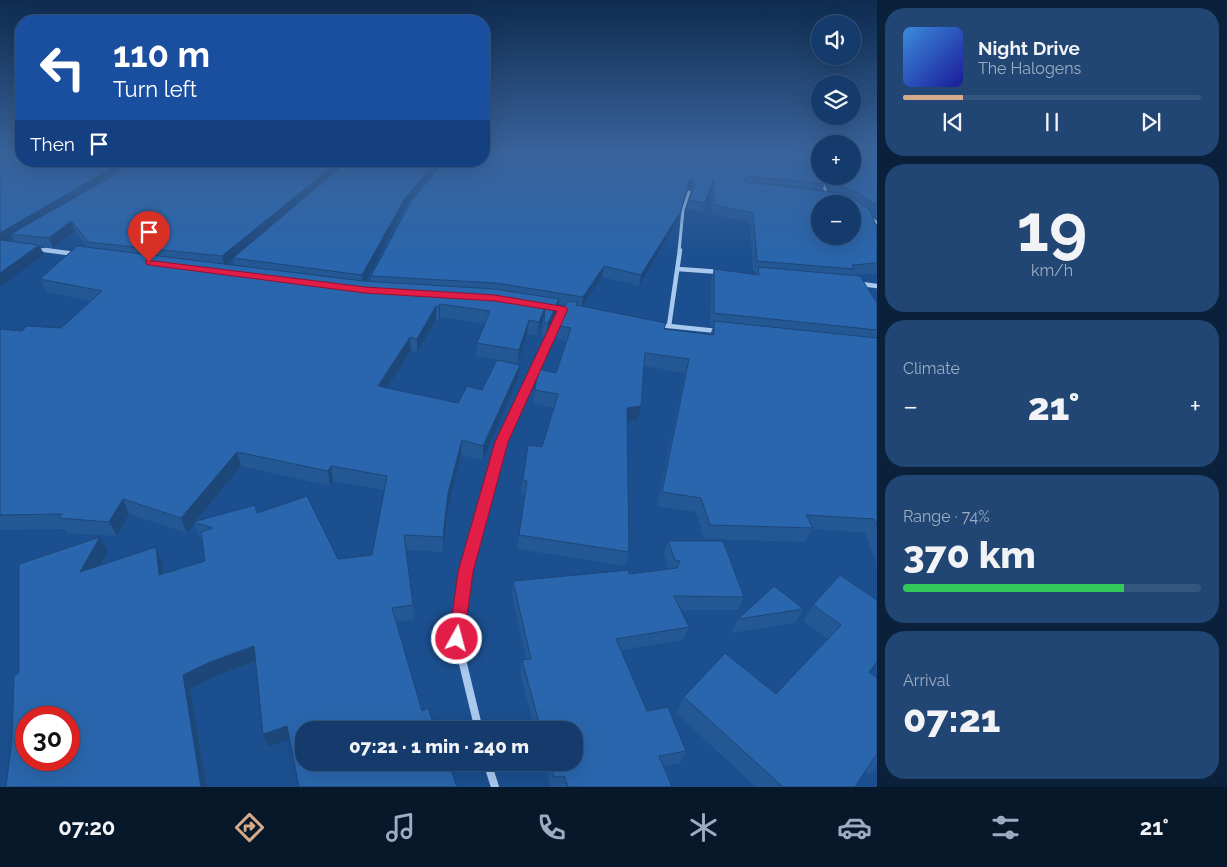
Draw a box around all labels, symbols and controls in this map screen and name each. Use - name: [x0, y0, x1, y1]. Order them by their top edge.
- map controls: [811, 15, 861, 245]
- button: sound: [811, 15, 861, 65]
- text: 110 m: [113, 34, 210, 75]
- icon: left: [30, 35, 95, 100]
- text: Night Drive: [978, 37, 1080, 59]
- text: The Halogens: [978, 59, 1081, 78]
- button: layers: [811, 75, 861, 125]
- text: Turn left: [113, 76, 197, 102]
- icon: previous: [939, 108, 967, 136]
- icon: pause: [1038, 108, 1066, 136]
- icon: next: [1137, 108, 1165, 136]
- icon: arrive: [85, 130, 113, 158]
- text: Then: [30, 133, 75, 155]
- button: +: [811, 135, 861, 185]
- text: 19: [1017, 190, 1087, 266]
- button: −: [811, 195, 861, 245]
- pin: [128, 211, 170, 262]
- icon: arrive: [135, 218, 163, 246]
- text: km/h: [1031, 261, 1073, 280]
- text: Climate: [903, 359, 960, 378]
- text: 21°: [1028, 384, 1080, 429]
- text: −: [903, 390, 918, 423]
- text: +: [1189, 390, 1201, 423]
- text: Range · 74%: [903, 507, 990, 526]
- text: 370 km: [903, 532, 1036, 577]
- position arrow: [430, 612, 482, 664]
- text: Arrival: [903, 671, 950, 690]
- text: 07:21: [903, 696, 1000, 741]
- speed limit sign: 30: [15, 706, 80, 771]
- text: 07:21 · 1 min · 240 m: [349, 735, 529, 757]
- icon: directions: [232, 810, 267, 845]
- icon: music: [383, 810, 418, 845]
- icon: phone: [534, 810, 569, 845]
- icon: climate: [686, 810, 721, 845]
- icon: car: [837, 810, 872, 845]
- icon: filters: [988, 810, 1023, 845]
- text: 07:20: [58, 814, 115, 840]
- text: 21°: [1140, 814, 1169, 840]

